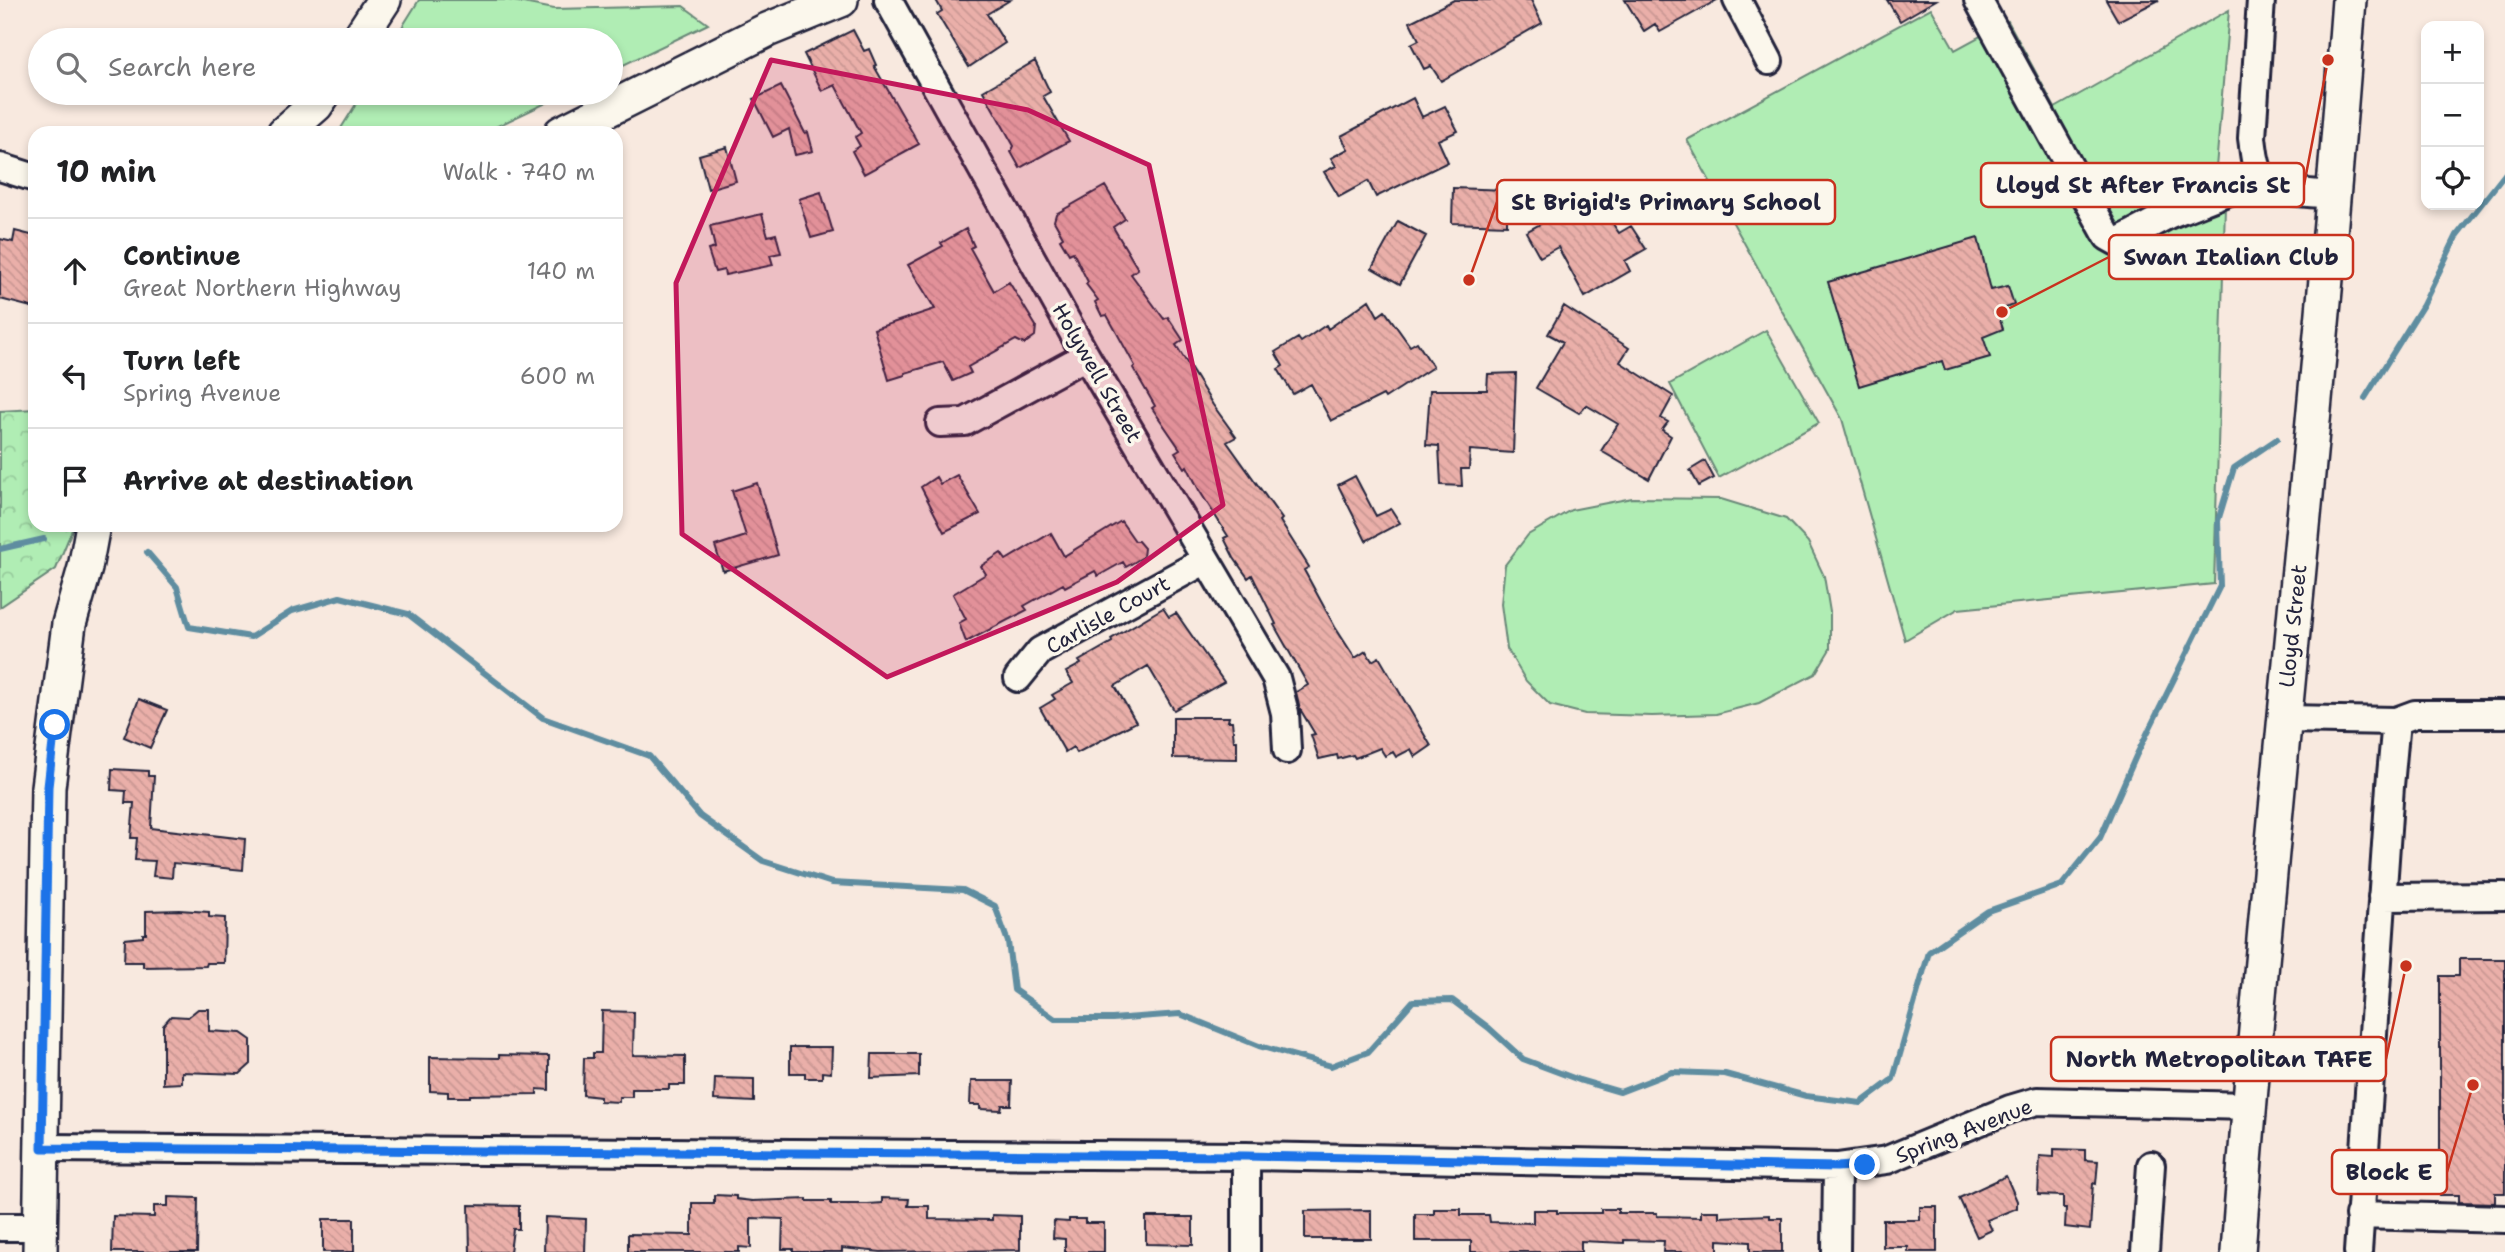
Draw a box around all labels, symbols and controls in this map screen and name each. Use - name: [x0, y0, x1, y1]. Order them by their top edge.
- map controls: [2421, 21, 2484, 210]
- button: +: [2421, 21, 2484, 84]
- search box: [28, 28, 623, 105]
- icon: search: [52, 48, 90, 86]
- text: Search here: [108, 49, 257, 84]
- button: −: [2421, 84, 2484, 147]
- button: locate: [2421, 147, 2484, 210]
- text: 10 min: [56, 151, 156, 192]
- text: Walk · 740 m: [443, 157, 595, 187]
- callout: Lloyd St After Francis St: [1981, 163, 2304, 207]
- text: Lloyd St After Francis St: [1996, 170, 2290, 200]
- callout: St Brigid's Primary School: [1497, 180, 1835, 224]
- text: St Brigid's Primary School: [1511, 187, 1821, 217]
- callout: Swan Italian Club: [2109, 235, 2353, 279]
- text: Continue: [123, 238, 241, 273]
- text: Swan Italian Club: [2123, 242, 2339, 272]
- icon: ahead: [56, 252, 94, 290]
- text: 140 m: [527, 256, 595, 286]
- text: Great Northern Highway: [123, 273, 401, 303]
- street label: Holywell Street: [1046, 298, 1148, 448]
- text: Turn left: [123, 343, 240, 378]
- icon: left: [56, 357, 94, 395]
- text: 600 m: [520, 361, 595, 391]
- text: Spring Avenue: [123, 378, 281, 408]
- icon: arrive: [56, 462, 94, 500]
- text: Arrive at destination: [123, 463, 413, 498]
- street label: Lloyd Street: [2273, 563, 2313, 689]
- street label: Carlisle Court: [1041, 569, 1175, 661]
- route start: [39, 709, 70, 740]
- callout: North Metropolitan TAFE: [2051, 1037, 2386, 1081]
- text: North Metropolitan TAFE: [2065, 1044, 2373, 1074]
- street label: Spring Avenue: [1892, 1092, 2036, 1170]
- route end: [1849, 1149, 1880, 1180]
- callout: Block E: [2332, 1150, 2447, 1194]
- text: Block E: [2345, 1157, 2433, 1187]

